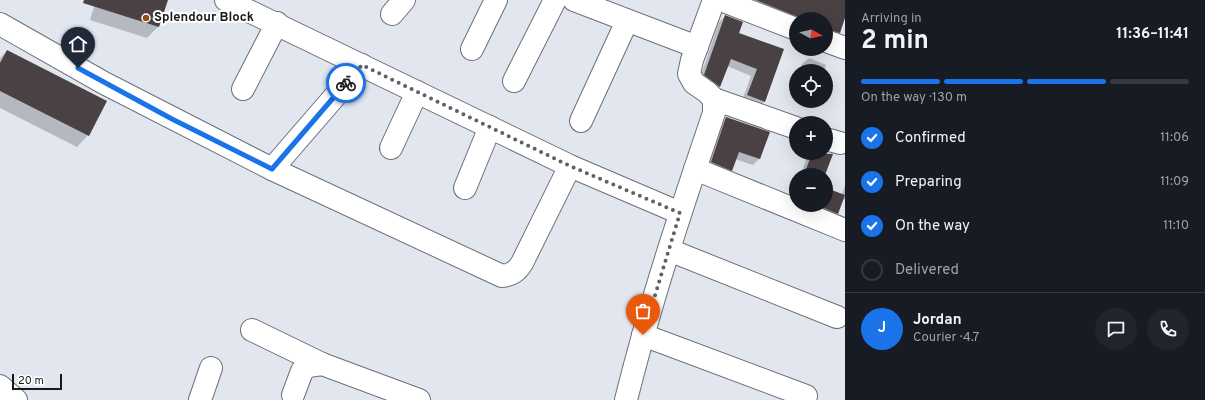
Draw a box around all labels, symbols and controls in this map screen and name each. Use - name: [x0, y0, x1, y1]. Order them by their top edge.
- place label: Splendour Block: [154, 10, 254, 26]
- text: Arriving in: [861, 11, 922, 27]
- north arrow: [789, 12, 833, 56]
- map controls: [789, 12, 833, 212]
- marker: Splendour Block: [141, 13, 151, 23]
- text: 2 min: [861, 25, 929, 58]
- text: 11:36–11:41: [1116, 25, 1189, 44]
- pin: [61, 27, 95, 68]
- icon: home: [67, 33, 89, 55]
- courier: [326, 63, 366, 103]
- button: locate: [789, 64, 833, 108]
- icon: bike: [335, 72, 357, 94]
- text: On the way · 130 m: [861, 90, 967, 106]
- button: +: [789, 116, 833, 160]
- icon: check: [861, 127, 883, 149]
- text: Confirmed: [895, 129, 966, 148]
- text: 11:06: [1160, 130, 1189, 146]
- button: −: [789, 168, 833, 212]
- icon: check: [861, 171, 883, 193]
- text: Preparing: [895, 173, 962, 192]
- text: 11:09: [1160, 174, 1189, 190]
- icon: check: [861, 215, 883, 237]
- text: On the way: [895, 217, 970, 236]
- text: 11:10: [1163, 218, 1189, 234]
- text: Delivered: [895, 261, 959, 280]
- pin: [626, 294, 660, 335]
- icon: bag: [632, 300, 654, 322]
- button: chat: [1095, 308, 1137, 350]
- button: phone: [1147, 308, 1189, 350]
- text: Jordan: [913, 311, 962, 330]
- text: J: [878, 319, 886, 338]
- text: Courier · 4.7: [913, 330, 979, 346]
- scale bar: [12, 372, 62, 391]
- text: 20 m: [18, 374, 44, 388]

